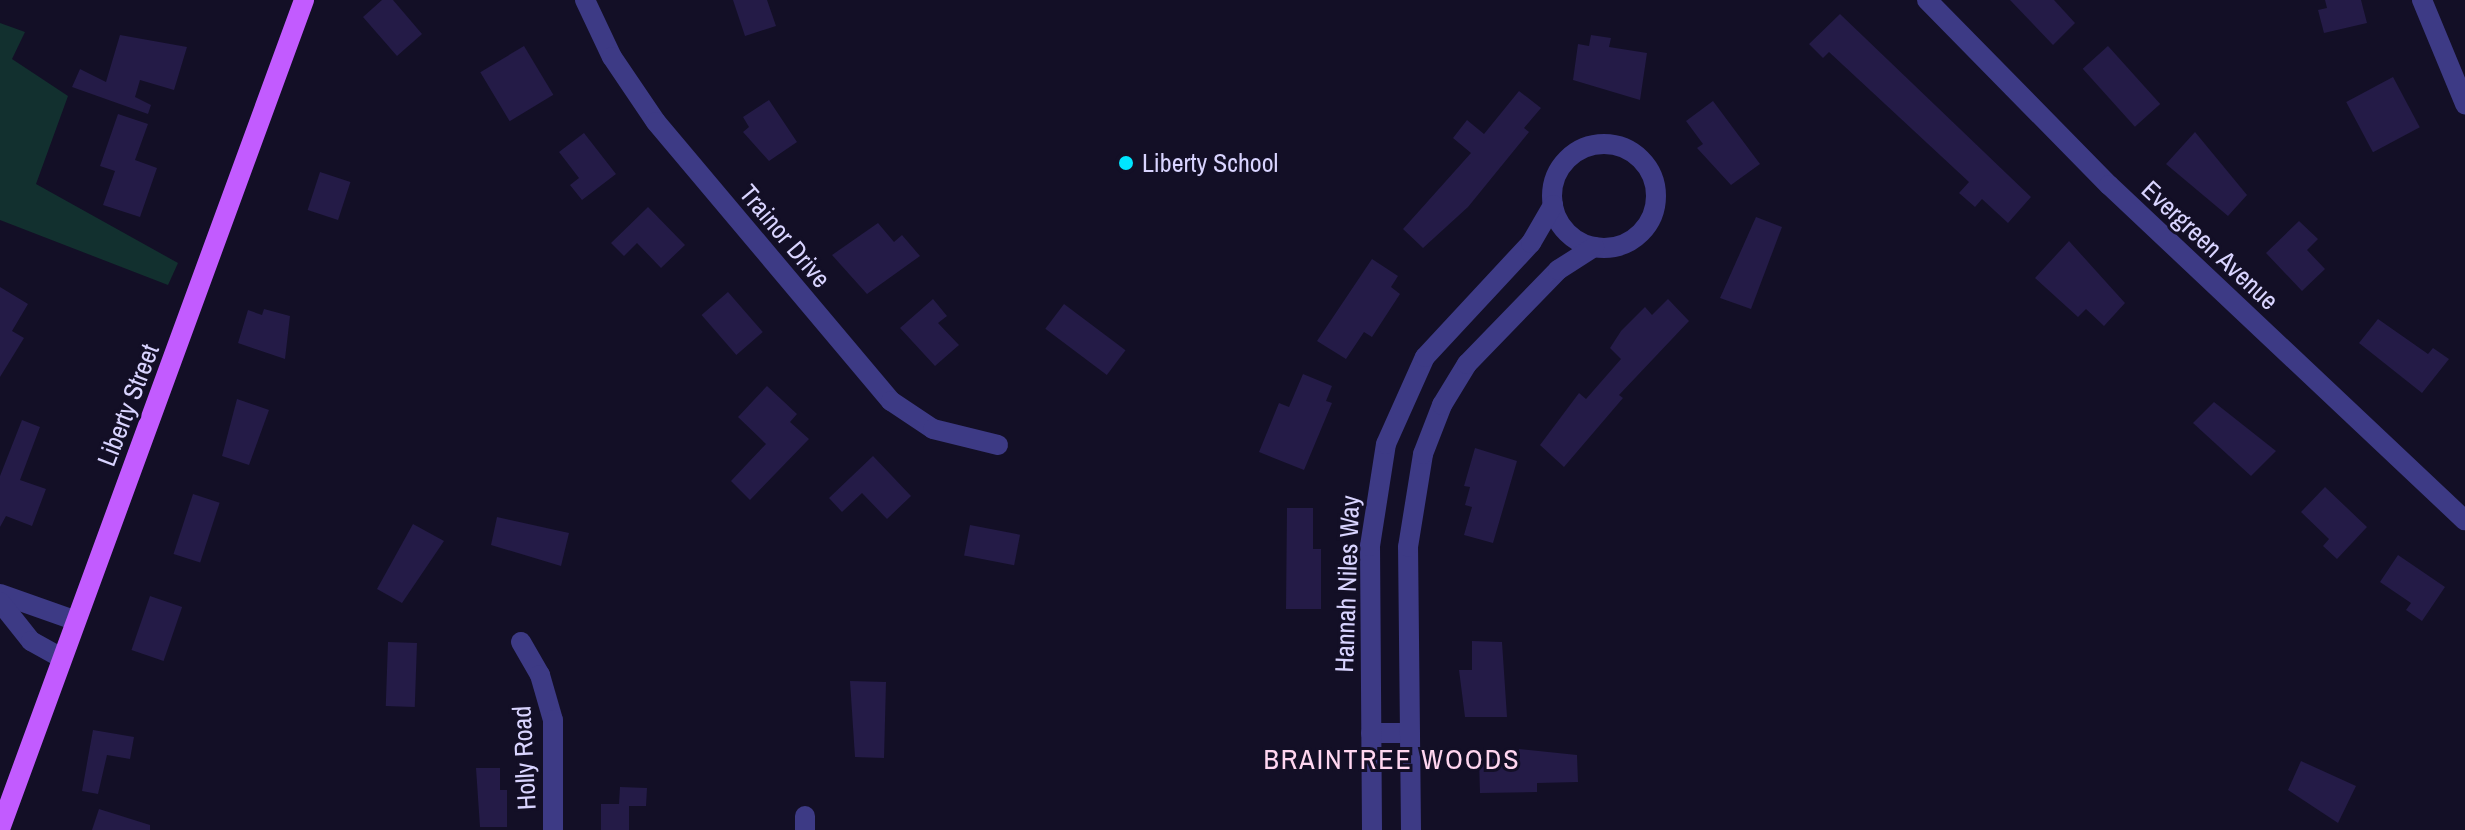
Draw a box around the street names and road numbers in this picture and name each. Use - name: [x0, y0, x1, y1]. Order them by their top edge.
- street label: Evergreen Avenue: [2135, 173, 2285, 317]
- street label: Trainor Drive: [733, 178, 837, 294]
- street label: Liberty Street: [91, 340, 165, 470]
- street label: Hannah Niles Way: [1328, 495, 1366, 673]
- street label: Holly Road: [506, 705, 542, 811]

